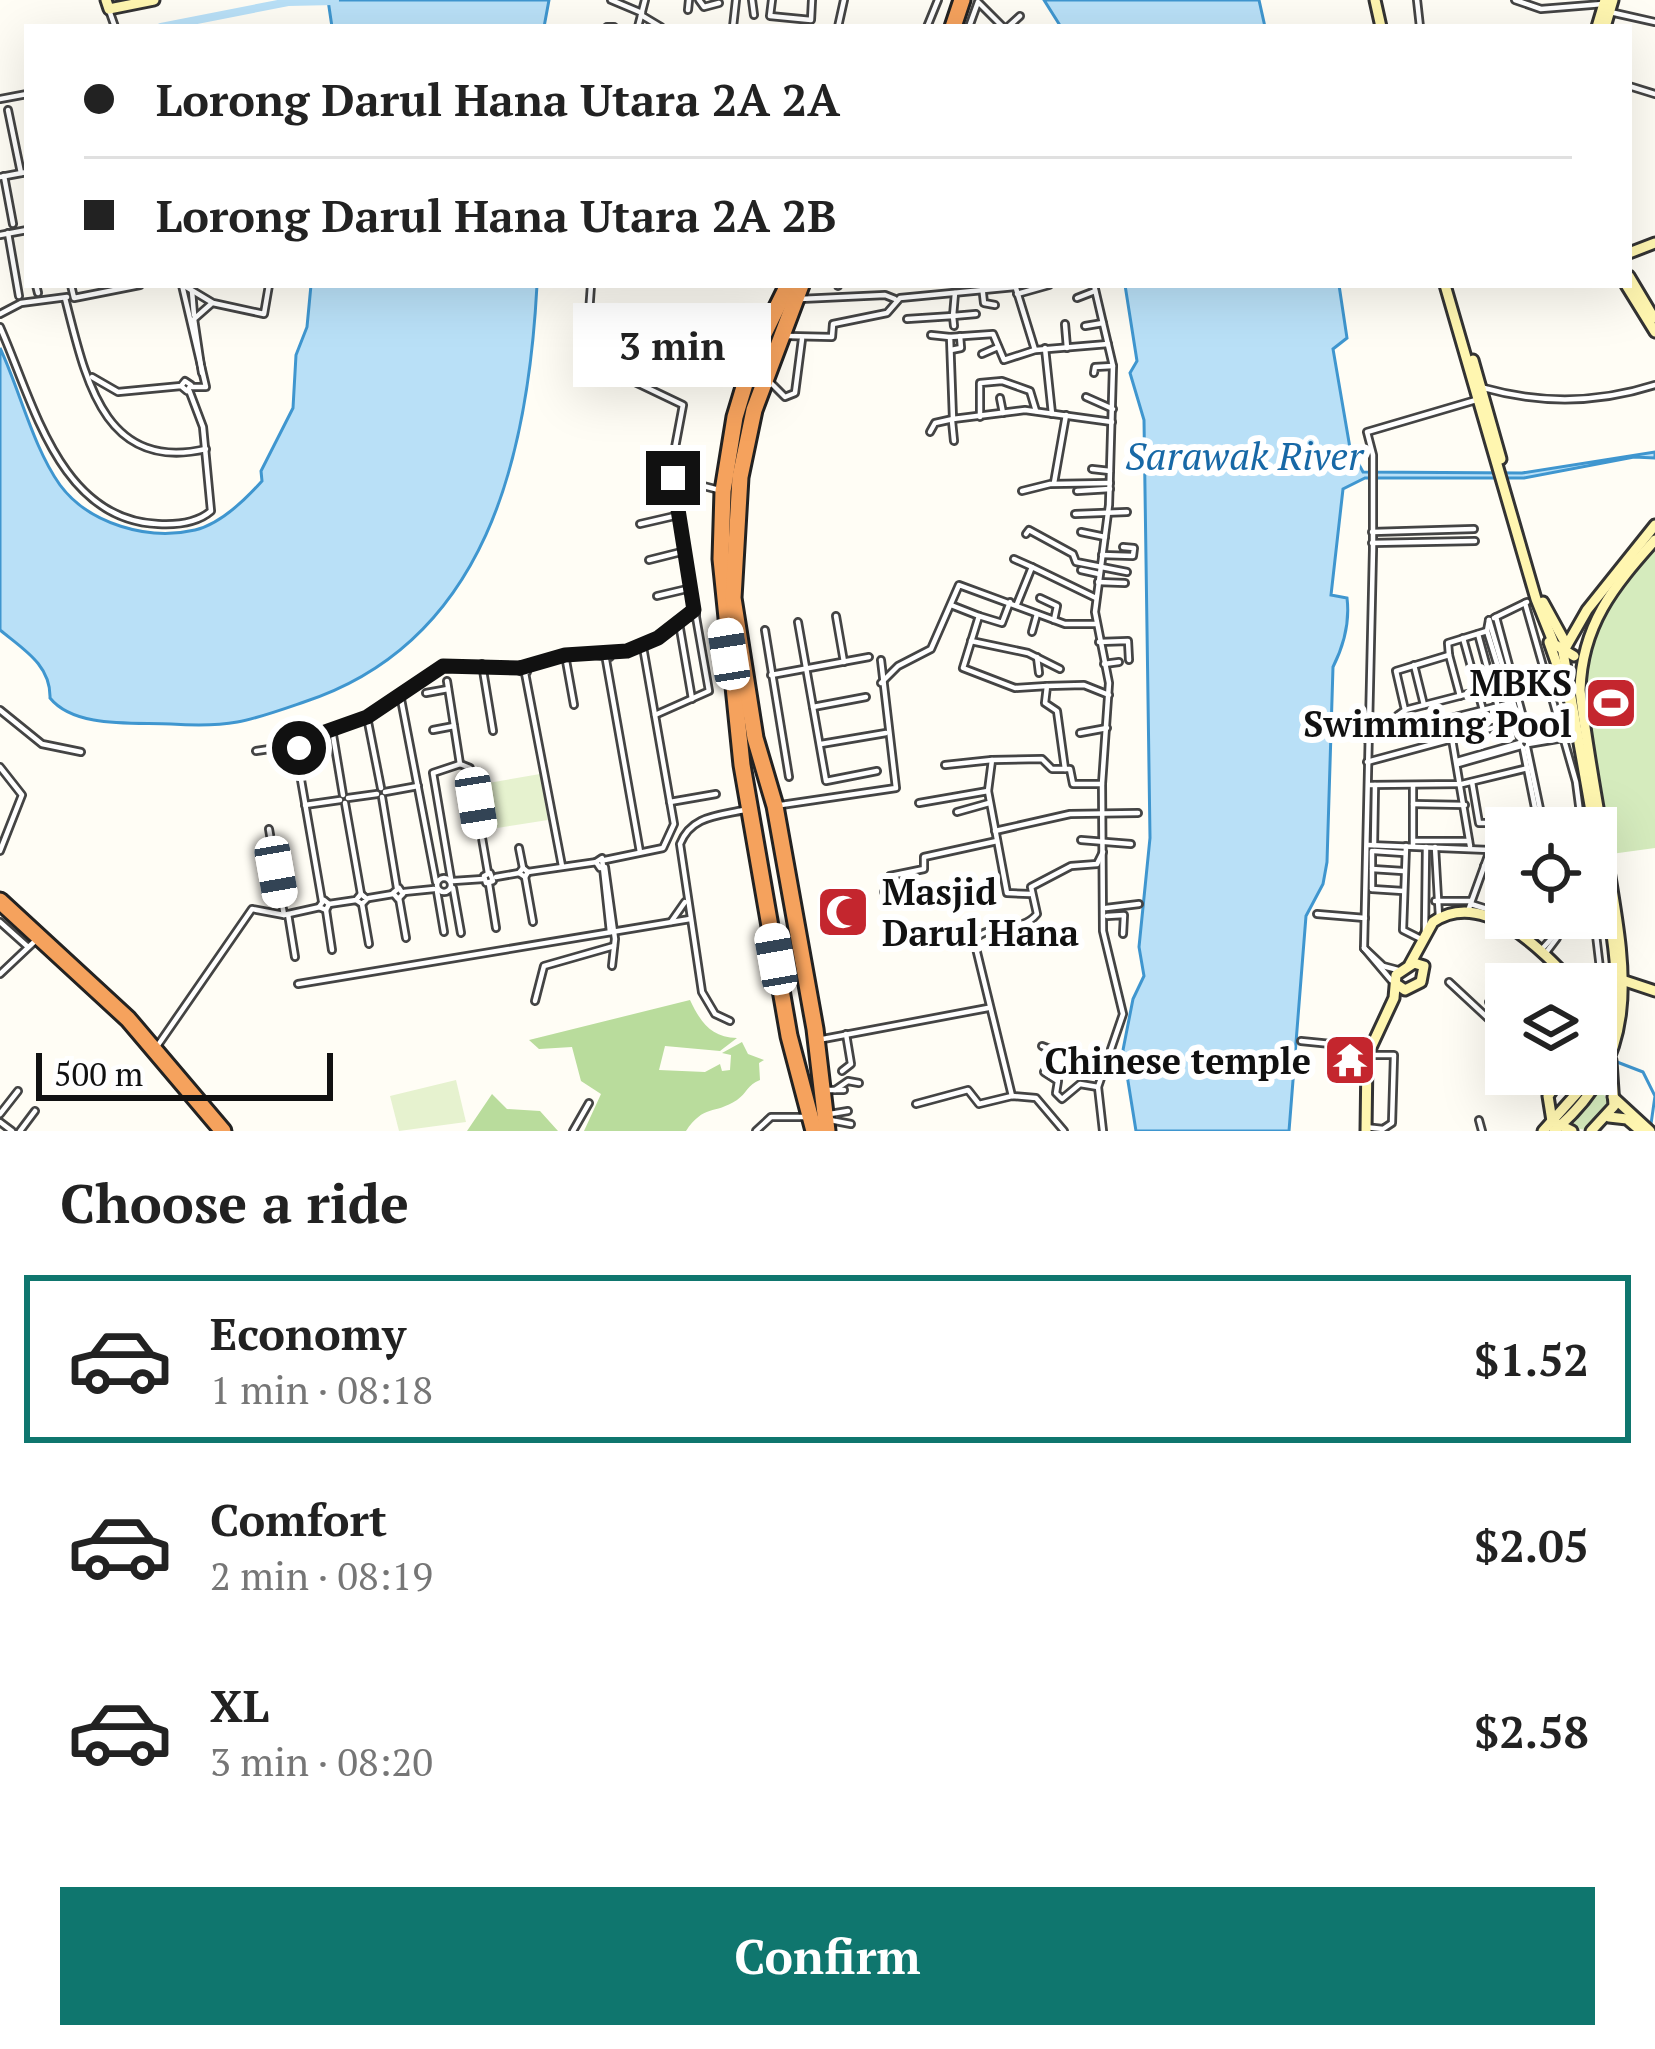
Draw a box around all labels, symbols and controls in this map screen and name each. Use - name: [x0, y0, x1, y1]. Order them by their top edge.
- text: Lorong Darul Hana Utara 2A 2A: [156, 69, 840, 129]
- text: Lorong Darul Hana Utara 2A 2B: [156, 185, 837, 245]
- callout: 3 min: [574, 304, 772, 388]
- text: 3 min: [619, 319, 725, 371]
- water label: Sarawak River: [1125, 429, 1365, 481]
- route end: [646, 451, 700, 505]
- car: [706, 616, 752, 692]
- place label: MBKS Swimming Pool: [1303, 659, 1572, 747]
- sports icon: MBKS Swimming Pool: [1583, 675, 1639, 731]
- route start: [272, 721, 326, 775]
- car: [453, 765, 499, 841]
- map controls: [1485, 807, 1617, 1095]
- button: locate: [1485, 807, 1617, 939]
- car: [252, 833, 300, 911]
- place label: Masjid Darul Hana: [882, 868, 1079, 956]
- mosque icon: Masjid Darul Hana: [815, 884, 871, 940]
- car: [752, 920, 800, 998]
- button: layers: [1485, 963, 1617, 1095]
- temple icon: Chinese temple: [1322, 1032, 1378, 1088]
- place label: Chinese temple: [1045, 1037, 1311, 1084]
- scale bar: [36, 1047, 333, 1100]
- text: 500 m: [54, 1052, 143, 1095]
- text: Choose a ride: [60, 1167, 409, 1238]
- text: Economy: [210, 1303, 406, 1363]
- icon: car: [66, 1305, 174, 1413]
- text: $1.52: [1474, 1329, 1589, 1389]
- text: 1 min · 08:18: [210, 1363, 433, 1415]
- text: Comfort: [210, 1489, 387, 1549]
- icon: car: [66, 1491, 174, 1599]
- text: $2.05: [1474, 1515, 1589, 1575]
- text: 2 min · 08:19: [210, 1549, 433, 1601]
- text: XL: [210, 1675, 269, 1735]
- icon: car: [66, 1677, 174, 1785]
- text: $2.58: [1474, 1701, 1589, 1761]
- text: 3 min · 08:20: [210, 1735, 433, 1787]
- button: Confirm: [60, 1887, 1595, 2025]

